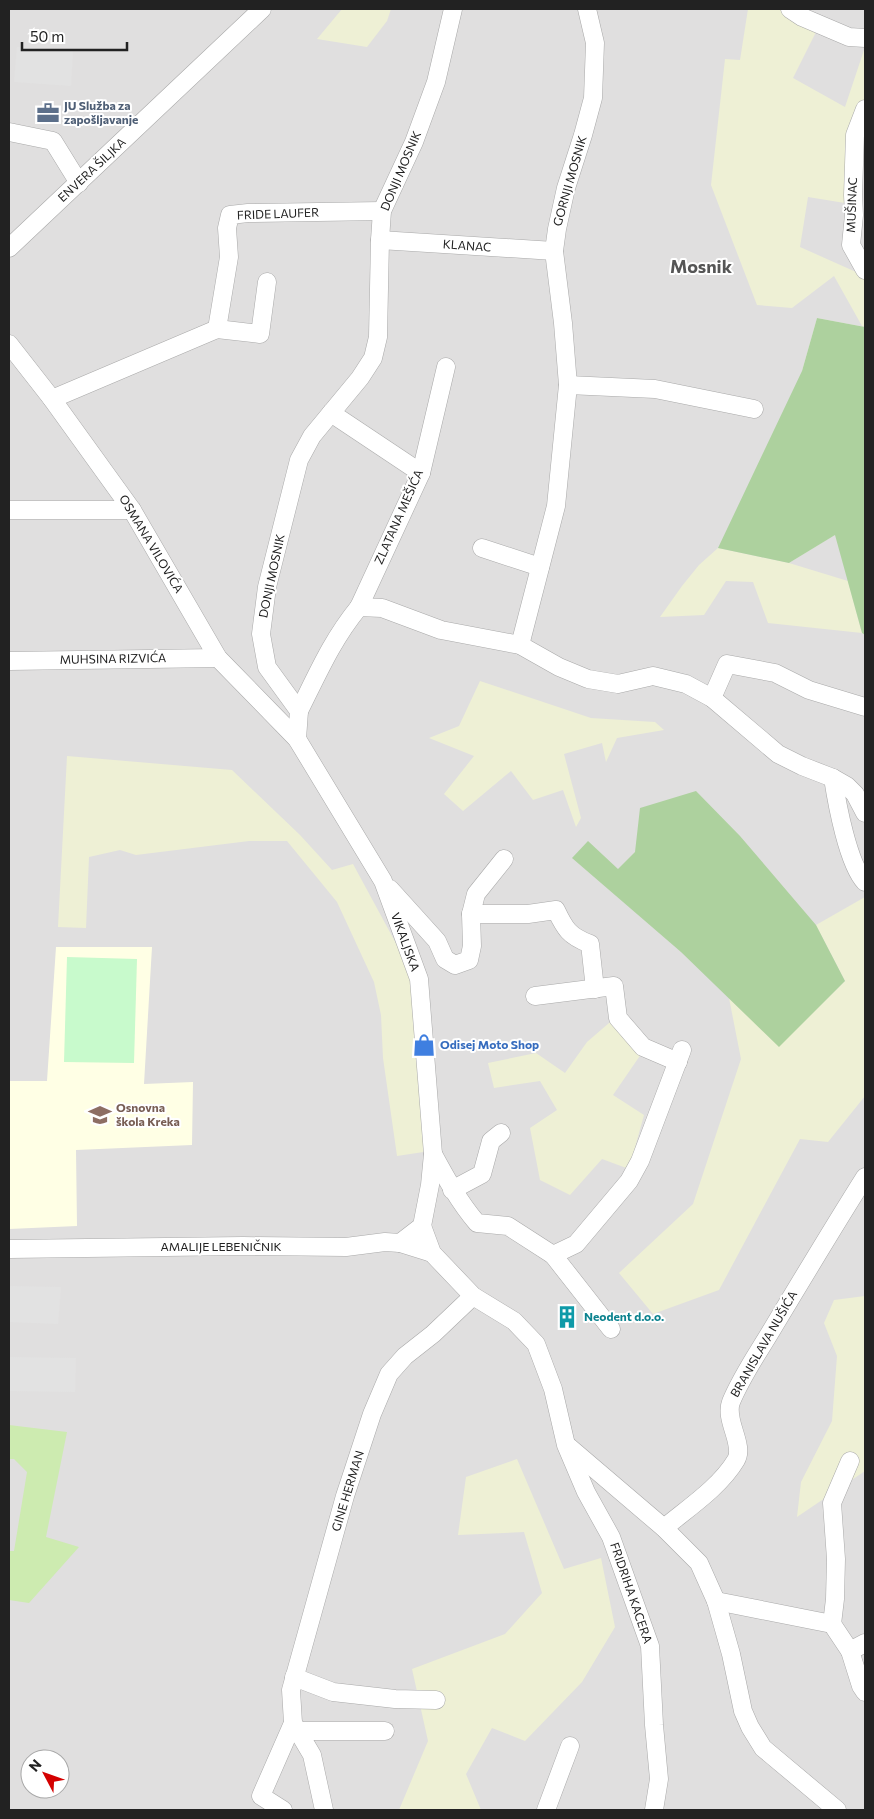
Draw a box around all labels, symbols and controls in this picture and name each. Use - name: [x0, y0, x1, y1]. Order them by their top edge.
- scale bar: [22, 20, 128, 52]
- text: 50 m: [30, 27, 64, 45]
- place label: JU Služba za zapošljavanje: [64, 98, 138, 126]
- office icon: JU Služba za zapošljavanje: [35, 100, 61, 126]
- street label: DONJI MOSNIK: [377, 129, 424, 213]
- street label: ENVERA ŠILJKA: [55, 134, 129, 205]
- street label: GORNJI MOSNIK: [549, 134, 590, 228]
- street label: MUŠINAC: [843, 177, 859, 233]
- street label: FRIDE LAUFER: [237, 205, 319, 221]
- street label: KLANAC: [442, 236, 492, 254]
- district label: Mosnik: [670, 255, 733, 277]
- street label: ZLATANA MEŠIĆA: [371, 467, 425, 566]
- street label: OSMANA VILOVIĆA: [117, 492, 187, 595]
- street label: DONJI MOSNIK: [255, 533, 288, 619]
- street label: MUHSINA RIZVIĆA: [60, 650, 166, 666]
- street label: VIKALJSKA: [388, 910, 423, 973]
- shop icon: Odisej Moto Shop: [411, 1032, 437, 1058]
- place label: Odisej Moto Shop: [440, 1037, 539, 1051]
- place label: Osnovna škola Kreka: [116, 1100, 180, 1128]
- school or university icon: Osnovna škola Kreka: [87, 1102, 113, 1128]
- street label: AMALIJE LEBENIČNIK: [160, 1239, 282, 1254]
- street label: BRANISLAVA NUŠIĆA: [727, 1288, 799, 1399]
- building icon: Neodent d.o.o.: [554, 1304, 580, 1330]
- place label: Neodent d.o.o.: [584, 1309, 664, 1323]
- street label: GINE HERMAN: [328, 1449, 366, 1533]
- street label: FRIDRIHA KACERA: [608, 1540, 656, 1645]
- north arrow: [20, 1749, 70, 1799]
- text: N: [25, 1756, 45, 1775]

